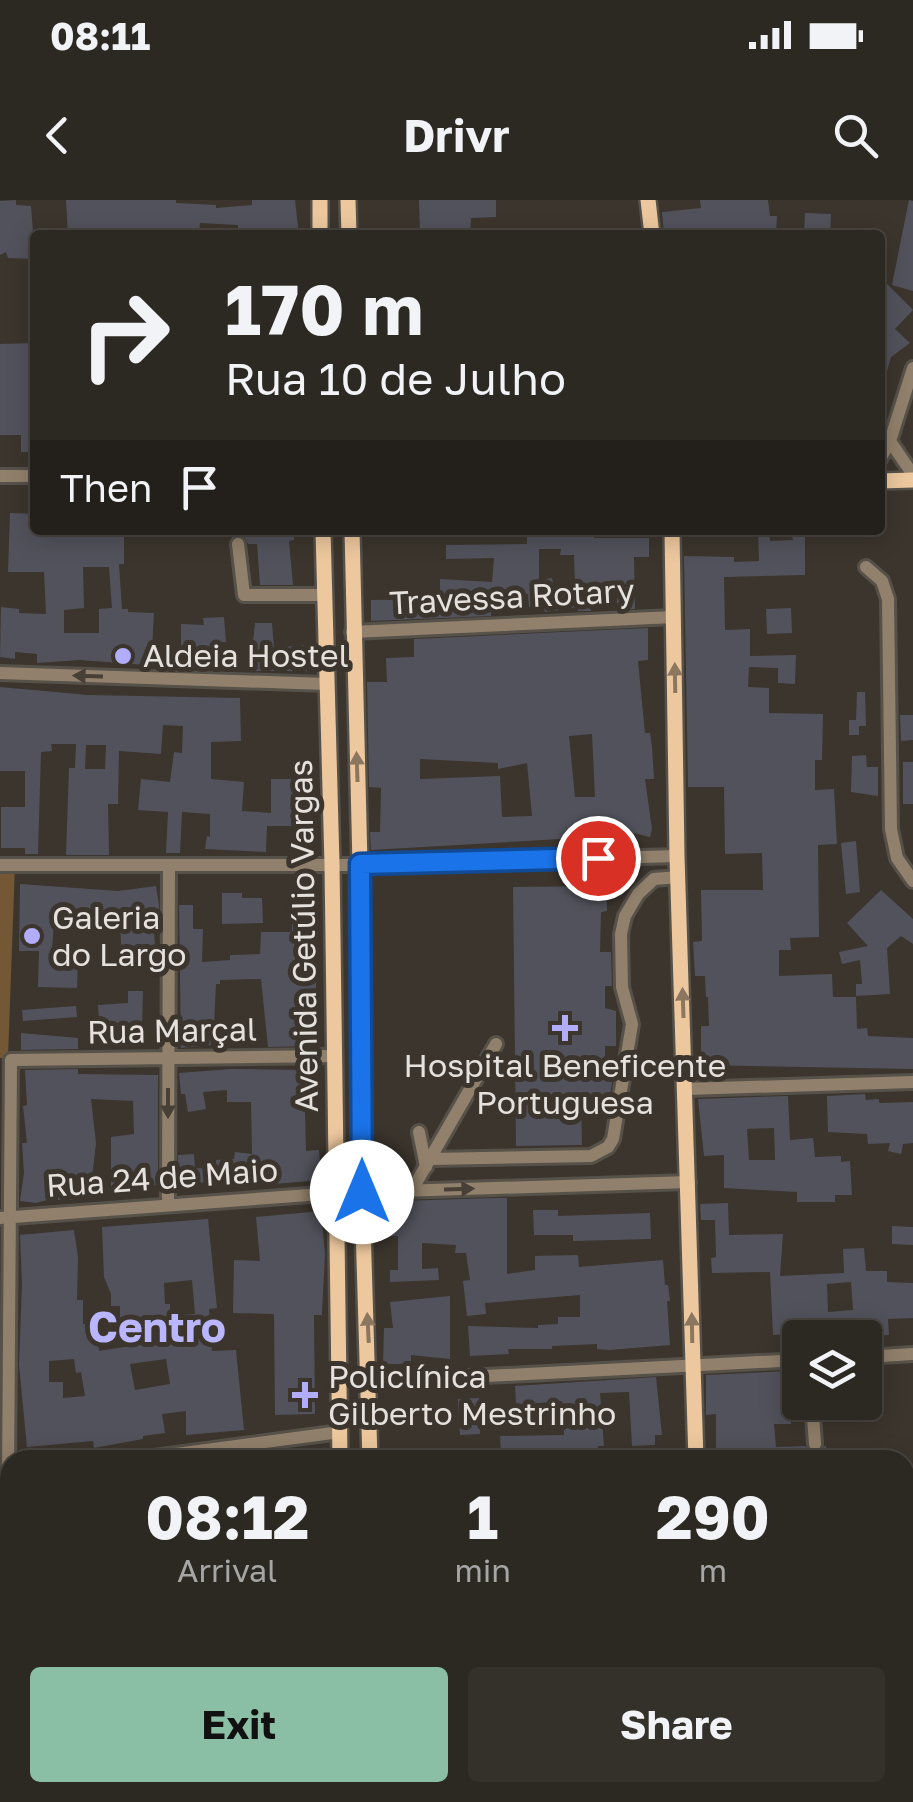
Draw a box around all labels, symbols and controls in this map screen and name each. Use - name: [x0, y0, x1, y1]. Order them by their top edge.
- text: 08:11: [50, 13, 150, 58]
- icon: back: [30, 108, 85, 163]
- text: Drivr: [403, 108, 510, 162]
- icon: search: [828, 108, 883, 163]
- text: 170 m: [225, 266, 423, 350]
- icon: right: [60, 270, 190, 400]
- text: Rua 10 de Julho: [225, 351, 566, 405]
- icon: arrive: [172, 460, 227, 515]
- text: Then: [60, 465, 152, 510]
- street label: Travessa Rotary: [388, 571, 635, 621]
- place label: Aldeia Hostel: [143, 636, 349, 674]
- marker: Aldeia Hostel: [112, 645, 134, 667]
- one-way arrow: [667, 661, 683, 693]
- one-way arrow: [72, 668, 104, 684]
- one-way arrow: [349, 751, 365, 783]
- street label: Avenida Getúlio Vargas: [281, 759, 325, 1113]
- pin: [556, 816, 641, 901]
- icon: arrive: [571, 831, 626, 886]
- place label: Galeria do Largo: [52, 898, 187, 973]
- marker: Galeria do Largo: [21, 925, 43, 947]
- one-way arrow: [675, 986, 691, 1018]
- street label: Rua Marçal: [87, 1010, 257, 1050]
- marker: Hospital Beneficente Portuguesa: [552, 1015, 578, 1041]
- place label: Hospital Beneficente Portuguesa: [404, 1046, 726, 1121]
- one-way arrow: [160, 1088, 176, 1120]
- position arrow: [310, 1140, 414, 1244]
- street label: Rua 24 de Maio: [45, 1150, 279, 1204]
- one-way arrow: [444, 1180, 476, 1196]
- district label: Centro: [88, 1301, 226, 1351]
- one-way arrow: [359, 1311, 375, 1343]
- one-way arrow: [684, 1311, 700, 1343]
- map controls: [782, 1320, 882, 1420]
- button: layers: [782, 1320, 882, 1420]
- place label: Policlínica Gilberto Mestrinho: [328, 1357, 616, 1432]
- marker: Policlínica Gilberto Mestrinho: [292, 1382, 318, 1408]
- text: 08:12: [145, 1480, 309, 1552]
- text: 1: [467, 1480, 498, 1552]
- text: 290: [656, 1480, 770, 1552]
- text: Arrival: [177, 1551, 277, 1589]
- text: min: [454, 1551, 511, 1589]
- text: m: [699, 1551, 727, 1589]
- button: Exit: [30, 1667, 448, 1782]
- button: Share: [468, 1667, 885, 1782]

